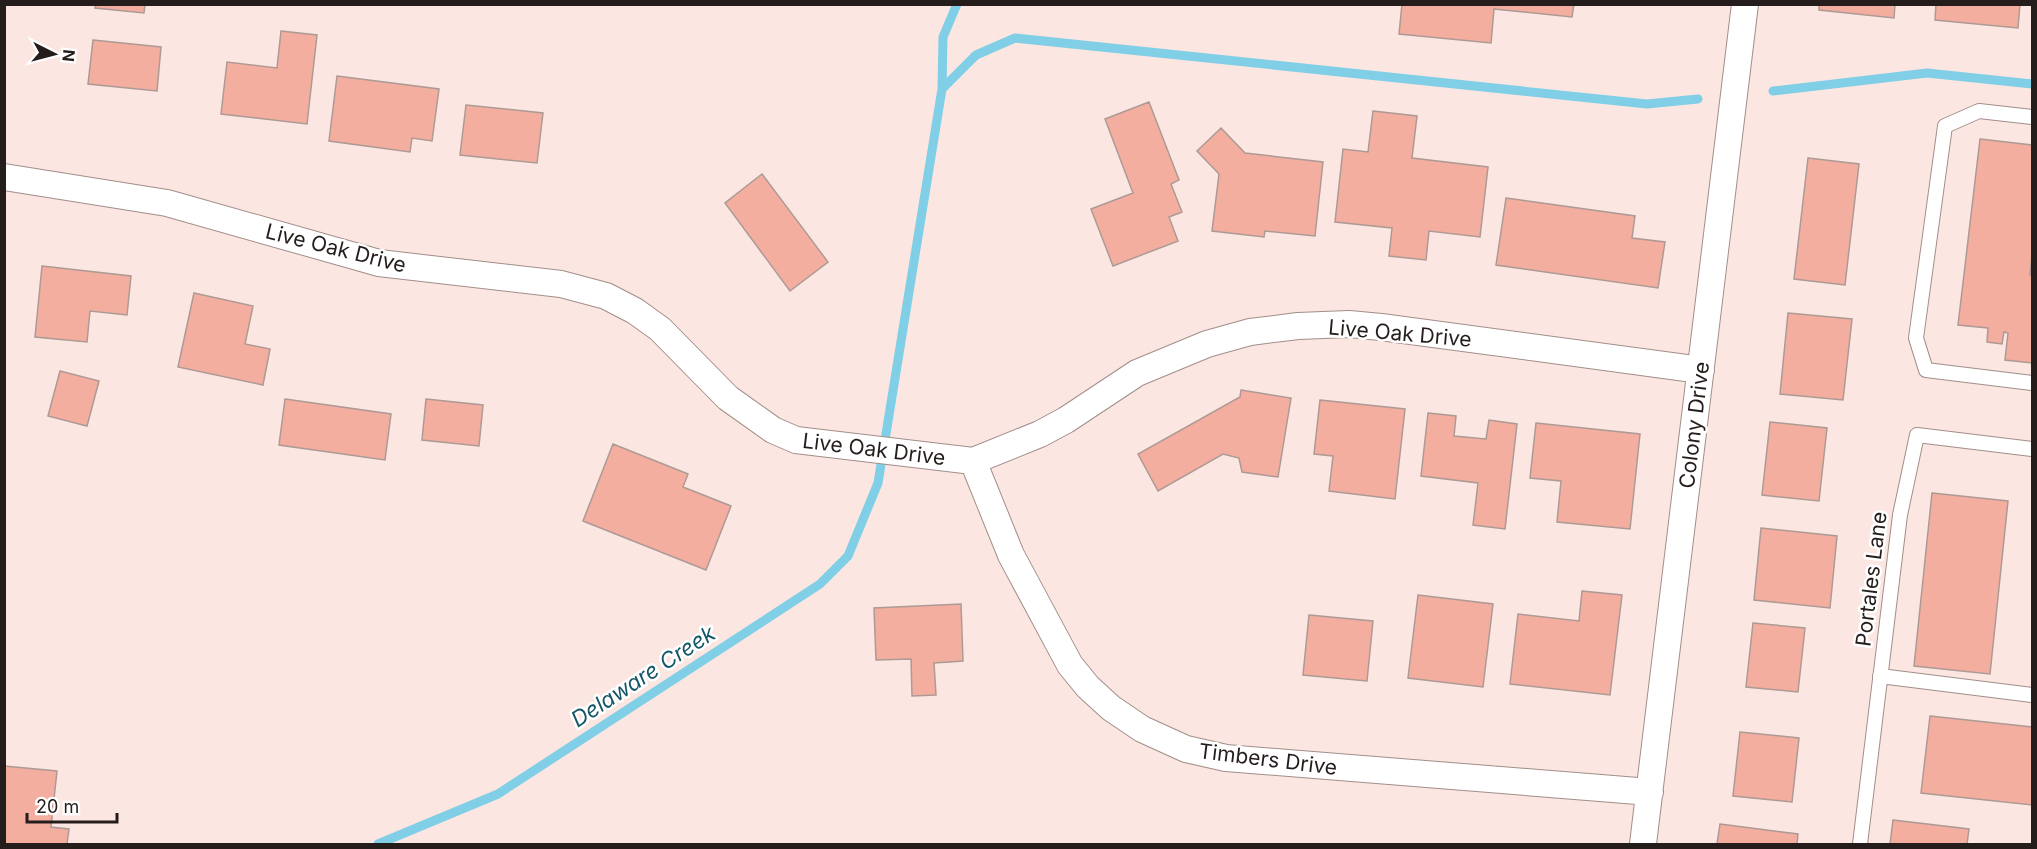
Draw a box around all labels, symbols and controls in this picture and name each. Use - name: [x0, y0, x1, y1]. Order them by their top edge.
- north arrow: [24, 24, 84, 84]
- text: N: [58, 48, 80, 63]
- street label: Live Oak Drive: [263, 218, 409, 278]
- street label: Live Oak Drive: [1327, 314, 1473, 352]
- street label: Colony Drive: [1674, 360, 1714, 490]
- street label: Live Oak Drive: [801, 428, 947, 470]
- street label: Portales Lane: [1850, 510, 1892, 648]
- water label: Delaware Creek: [566, 619, 721, 732]
- street label: Timbers Drive: [1197, 738, 1339, 780]
- scale bar: [27, 786, 117, 824]
- text: 20 m: [36, 796, 79, 817]

